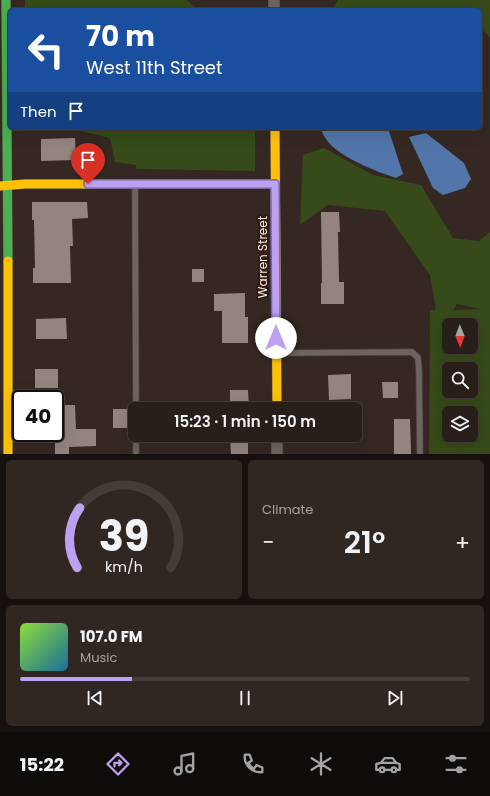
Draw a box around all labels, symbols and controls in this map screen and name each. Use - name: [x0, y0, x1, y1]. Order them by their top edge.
- text: 70 m: [86, 17, 155, 56]
- icon: left: [20, 24, 72, 76]
- text: West 11th Street: [86, 55, 223, 80]
- icon: arrive: [65, 100, 87, 122]
- text: Then: [20, 101, 57, 122]
- pin: [71, 143, 105, 184]
- icon: arrive: [77, 149, 99, 171]
- street label: Warren Street: [254, 216, 271, 298]
- position arrow: [255, 317, 297, 359]
- north arrow: [442, 318, 478, 354]
- map controls: [442, 318, 478, 442]
- button: search: [442, 362, 478, 398]
- speed limit sign: 40: [12, 390, 64, 442]
- button: layers: [442, 406, 478, 442]
- text: 15:23 · 1 min · 150 m: [174, 411, 316, 432]
- text: Climate: [262, 500, 313, 519]
- text: 39: [99, 506, 149, 565]
- text: 21°: [344, 521, 385, 564]
- text: −: [262, 527, 274, 558]
- text: +: [455, 527, 470, 558]
- text: km/h: [105, 556, 143, 576]
- text: 107.0 FM: [80, 626, 143, 647]
- text: Music: [80, 648, 117, 667]
- icon: previous: [84, 687, 106, 709]
- icon: pause: [234, 687, 256, 709]
- icon: next: [384, 687, 406, 709]
- icon: directions: [104, 750, 132, 778]
- icon: music: [171, 750, 199, 778]
- icon: phone: [239, 750, 267, 778]
- icon: climate: [307, 750, 335, 778]
- icon: car: [374, 750, 402, 778]
- icon: filters: [442, 750, 470, 778]
- text: 15:22: [20, 752, 64, 777]

